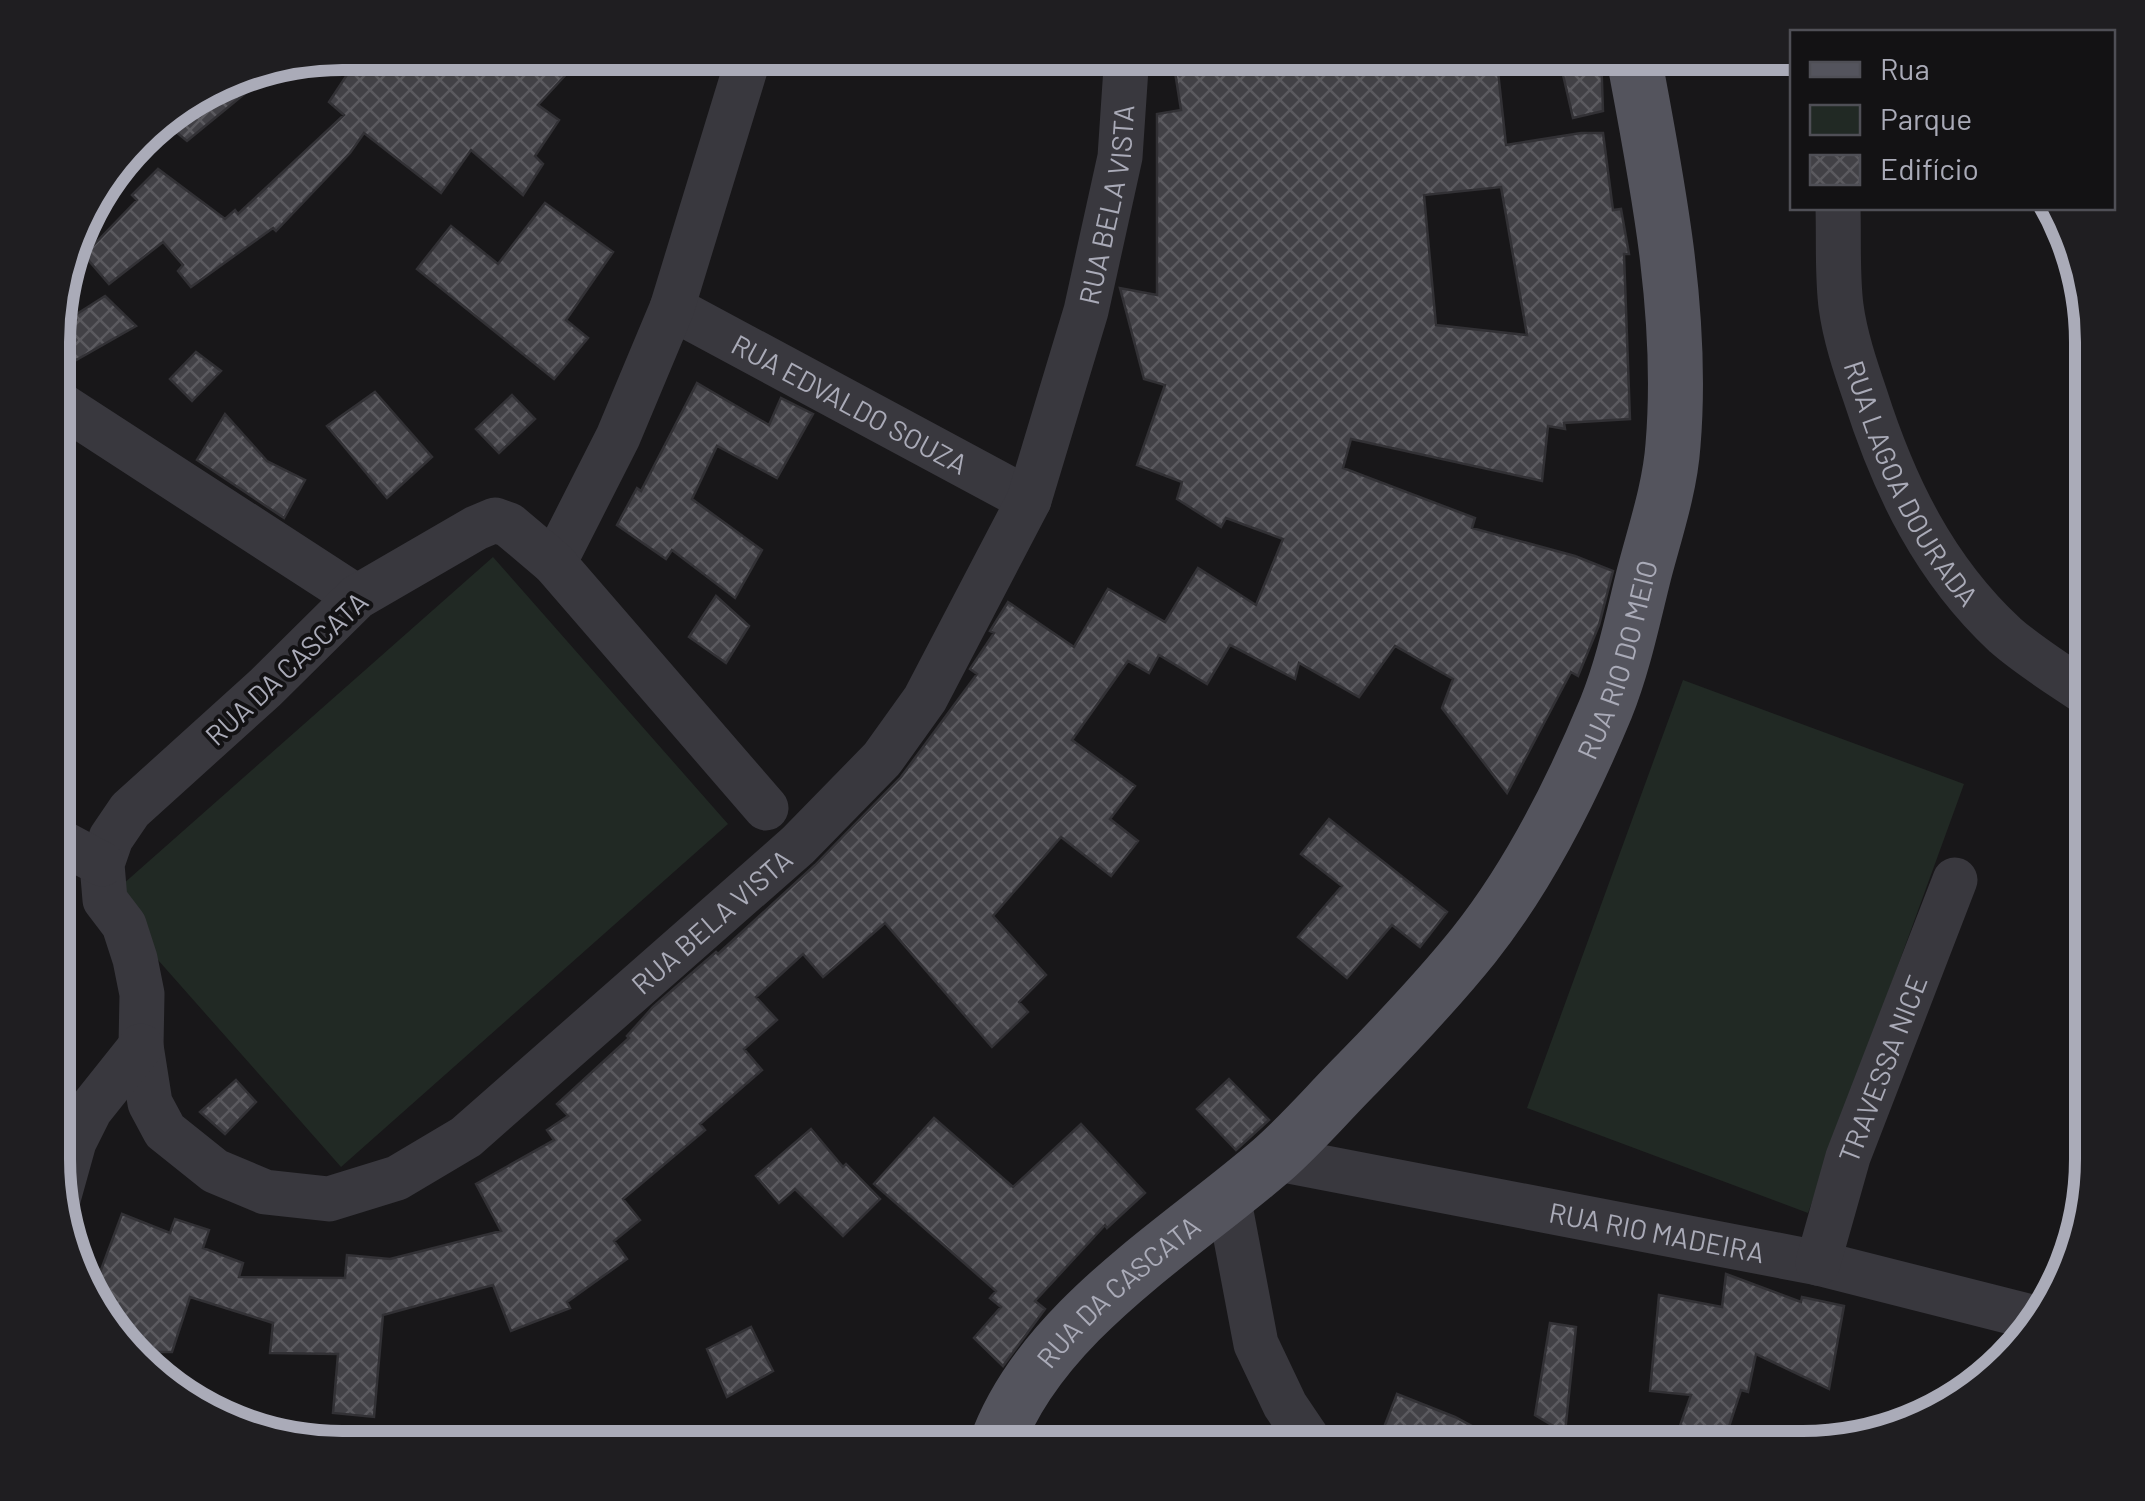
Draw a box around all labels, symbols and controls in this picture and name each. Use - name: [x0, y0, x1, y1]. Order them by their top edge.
- legend: [1790, 30, 2115, 210]
- text: Rua: [1880, 50, 1930, 86]
- text: Parque: [1880, 100, 1972, 136]
- street label: RUA BELA VISTA: [1071, 104, 1140, 308]
- text: Edifício: [1880, 150, 1979, 186]
- street label: RUA EDVALDO SOUZA: [726, 326, 974, 481]
- street label: RUA LAGOA DOURADA: [1838, 356, 1986, 613]
- street label: RUA RIO DO MEIO: [1569, 556, 1664, 764]
- street label: RUA DA CASCATA: [198, 584, 374, 752]
- street label: RUA BELA VISTA: [624, 841, 799, 1001]
- street label: TRAVESSA NICE: [1831, 970, 1934, 1167]
- street label: RUA RIO MADEIRA: [1546, 1194, 1768, 1269]
- street label: RUA DA CASCATA: [1029, 1208, 1206, 1374]

